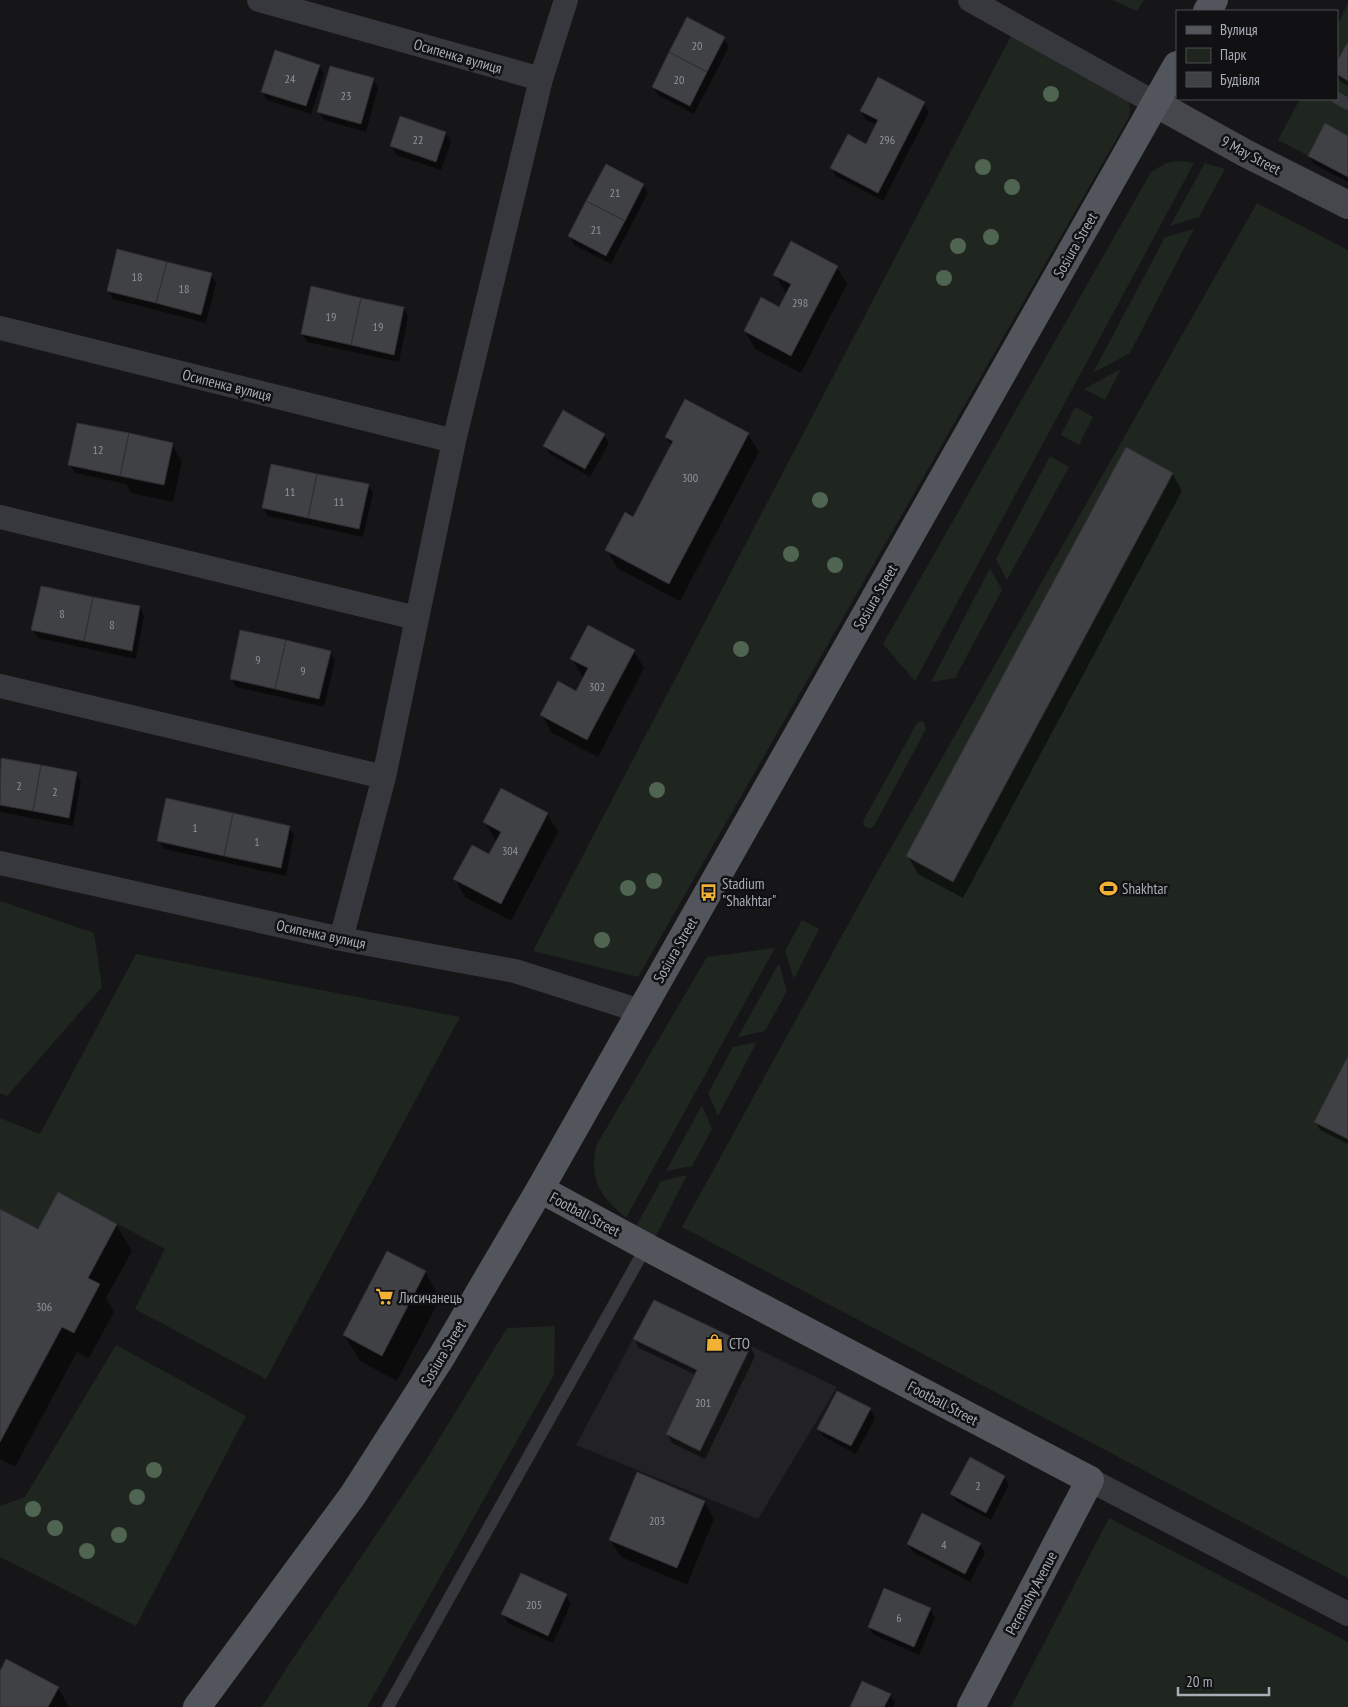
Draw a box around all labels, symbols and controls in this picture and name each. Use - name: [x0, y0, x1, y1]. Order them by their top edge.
- legend: [1176, 10, 1338, 100]
- text: Вулиця: [1220, 20, 1258, 39]
- street label: Осипенка вулиця: [412, 34, 504, 78]
- house number: 20: [692, 38, 702, 53]
- text: Парк: [1220, 45, 1246, 64]
- text: Будівля: [1220, 70, 1260, 89]
- house number: 24: [285, 71, 296, 86]
- house number: 20: [674, 72, 684, 87]
- house number: 23: [341, 88, 351, 103]
- street label: 9 May Street: [1218, 131, 1284, 179]
- house number: 22: [413, 132, 423, 147]
- house number: 296: [879, 132, 895, 147]
- house number: 21: [610, 185, 620, 200]
- street label: Sosiura Street: [1049, 209, 1101, 281]
- house number: 21: [591, 222, 601, 237]
- house number: 18: [132, 269, 142, 284]
- house number: 18: [179, 281, 189, 296]
- house number: 298: [792, 295, 808, 310]
- house number: 19: [326, 309, 336, 324]
- house number: 19: [373, 319, 383, 334]
- street label: Осипенка вулиця: [181, 365, 274, 405]
- house number: 12: [93, 442, 103, 457]
- house number: 300: [682, 470, 698, 485]
- house number: 11: [285, 484, 295, 499]
- house number: 11: [334, 494, 344, 509]
- street label: Sosiura Street: [849, 561, 901, 633]
- house number: 8: [59, 606, 65, 621]
- house number: 8: [109, 617, 115, 632]
- house number: 9: [255, 652, 261, 667]
- house number: 9: [300, 663, 306, 678]
- house number: 302: [589, 679, 605, 694]
- house number: 2: [16, 778, 22, 793]
- house number: 2: [52, 784, 58, 799]
- house number: 1: [192, 820, 198, 835]
- house number: 1: [254, 834, 260, 849]
- house number: 304: [502, 843, 519, 858]
- place label: Stadium "Shakhtar": [722, 874, 776, 910]
- sports icon: Shakhtar: [1098, 878, 1118, 898]
- place label: Shakhtar: [1122, 879, 1169, 898]
- bus stop icon: Stadium "Shakhtar": [698, 882, 718, 902]
- street label: Sosiura Street: [649, 914, 701, 986]
- street label: Осипенка вулиця: [275, 915, 368, 953]
- street label: Football Street: [547, 1188, 623, 1240]
- supermarket icon: Лисичанець: [375, 1287, 395, 1307]
- place label: Лисичанець: [398, 1288, 462, 1307]
- house number: 306: [36, 1299, 52, 1314]
- street label: Sosiura Street: [416, 1317, 470, 1389]
- shop icon: СТО: [705, 1333, 725, 1353]
- place label: СТО: [729, 1334, 750, 1353]
- street label: Football Street: [905, 1377, 981, 1429]
- house number: 201: [695, 1395, 711, 1410]
- house number: 2: [975, 1478, 981, 1493]
- house number: 203: [649, 1513, 665, 1528]
- house number: 4: [941, 1537, 947, 1552]
- street label: Peremohy Avenue: [1001, 1548, 1061, 1638]
- house number: 205: [526, 1597, 542, 1612]
- house number: 6: [896, 1610, 902, 1625]
- scale bar: [1178, 1664, 1269, 1696]
- text: 20 m: [1186, 1672, 1212, 1691]

